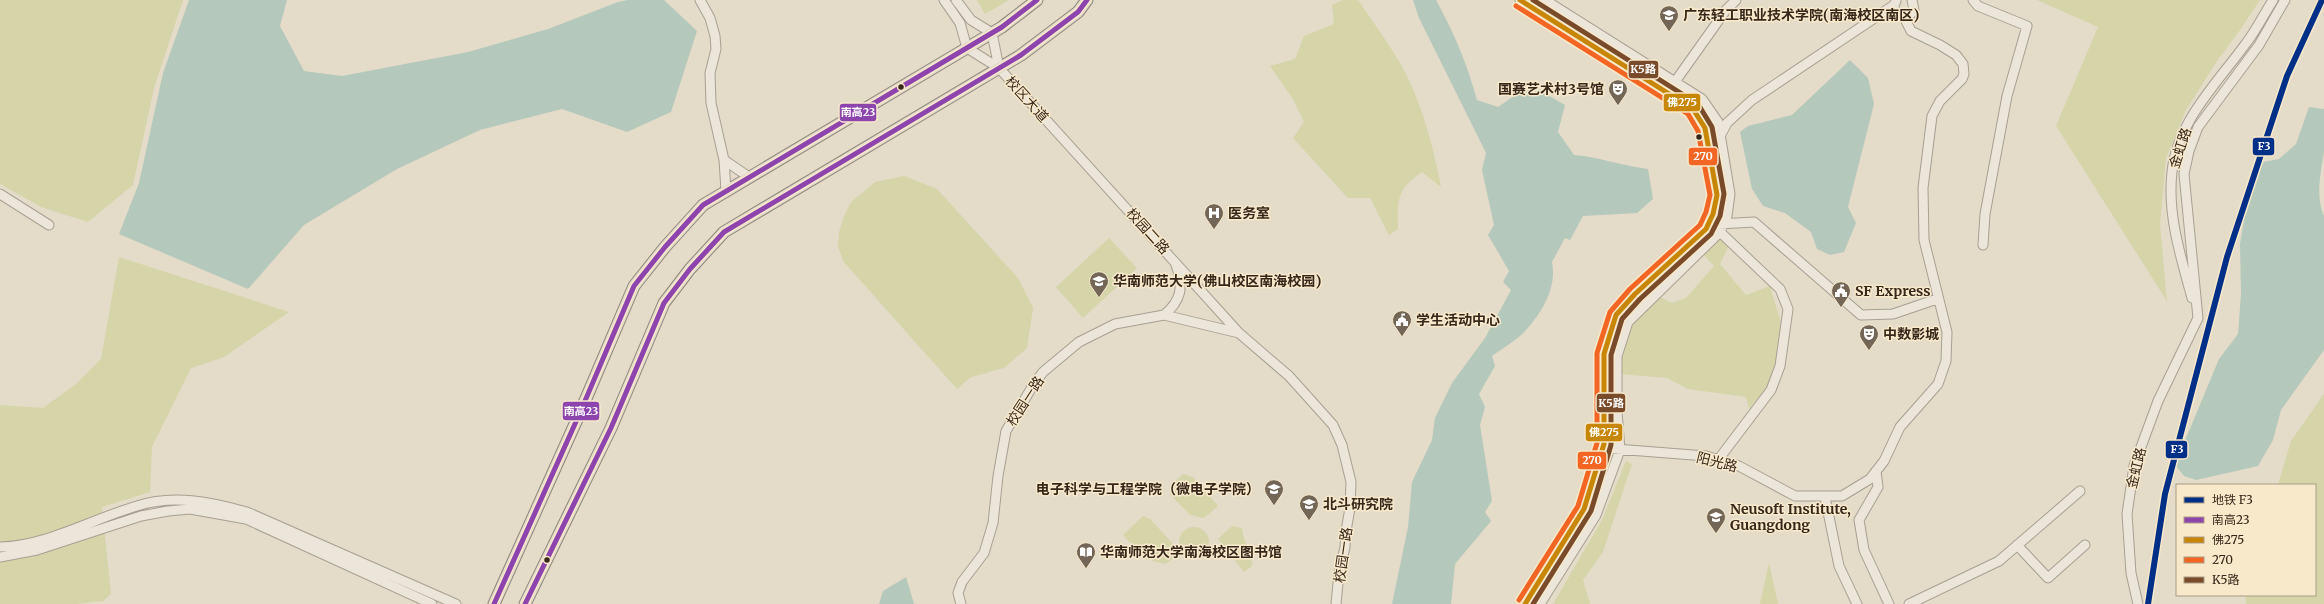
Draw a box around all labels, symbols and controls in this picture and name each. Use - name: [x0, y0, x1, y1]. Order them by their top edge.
- school or university icon: 广东轻工职业技术学院(南海校区南区): [1658, 4, 1680, 32]
- place label: 广东轻工职业技术学院(南海校区南区): [1683, 6, 1919, 24]
- line badge: K5路: [1628, 60, 1659, 79]
- text: K5路: [1630, 62, 1657, 76]
- street label: 校区大道: [1002, 72, 1052, 126]
- theatre icon: 国赛艺术村3号馆: [1607, 78, 1629, 106]
- place label: 国赛艺术村3号馆: [1498, 80, 1604, 98]
- unlabelled marker: [896, 82, 906, 92]
- line badge: 佛275: [1663, 93, 1701, 112]
- text: 佛275: [1667, 95, 1697, 109]
- line badge: 南高23: [839, 103, 877, 122]
- text: 南高23: [841, 105, 875, 119]
- street label: 金虹路: [2165, 125, 2195, 171]
- unlabelled marker: [1694, 132, 1704, 142]
- line badge: F3: [2252, 137, 2275, 156]
- text: F3: [2257, 139, 2271, 153]
- line badge: 270: [1688, 147, 1718, 166]
- text: 270: [1693, 149, 1713, 163]
- hospital icon: 医务室: [1203, 202, 1225, 230]
- street label: 校园二路: [1123, 204, 1173, 258]
- place label: 医务室: [1228, 204, 1270, 222]
- school or university icon: 华南师范大学(佛山校区南海校园): [1088, 270, 1110, 298]
- place label: 华南师范大学(佛山校区南海校园): [1113, 272, 1321, 290]
- public building icon: SF Express: [1830, 280, 1852, 308]
- place label: SF Express: [1855, 282, 1930, 300]
- public building icon: 学生活动中心: [1391, 309, 1413, 337]
- place label: 学生活动中心: [1416, 311, 1500, 329]
- theatre icon: 中数影城: [1858, 323, 1880, 351]
- place label: 中数影城: [1883, 325, 1939, 343]
- street label: 校园一路: [1002, 373, 1048, 429]
- line badge: K5路: [1596, 393, 1626, 413]
- text: K5路: [1598, 396, 1625, 410]
- line badge: 南高23: [562, 401, 600, 421]
- text: 南高23: [564, 404, 598, 418]
- line badge: 佛275: [1585, 423, 1623, 442]
- text: 佛275: [1589, 425, 1619, 439]
- line badge: F3: [2165, 440, 2188, 459]
- text: F3: [2170, 442, 2184, 456]
- street label: 金虹路: [2122, 445, 2150, 491]
- street label: 阳光路: [1694, 448, 1740, 476]
- line badge: 270: [1577, 451, 1607, 470]
- text: 270: [1582, 453, 1602, 467]
- school or university icon: 电子科学与工程学院（微电子学院）: [1263, 478, 1285, 506]
- place label: 电子科学与工程学院（微电子学院）: [1036, 480, 1260, 498]
- legend: [2176, 484, 2316, 596]
- text: 地铁 F3: [2212, 492, 2253, 507]
- school or university icon: 北斗研究院: [1298, 493, 1320, 521]
- place label: 北斗研究院: [1323, 495, 1393, 513]
- place label: Neusoft Institute, Guangdong: [1730, 500, 1851, 534]
- school or university icon: Neusoft Institute, Guangdong: [1705, 506, 1727, 534]
- text: 南高23: [2212, 512, 2250, 527]
- street label: 校园一路: [1330, 526, 1356, 584]
- text: 佛275: [2212, 532, 2244, 547]
- library icon: 华南师范大学南海校区图书馆: [1075, 541, 1097, 569]
- place label: 华南师范大学南海校区图书馆: [1100, 543, 1282, 561]
- text: 270: [2212, 552, 2233, 567]
- unlabelled marker: [542, 555, 552, 565]
- text: K5路: [2212, 572, 2239, 587]

